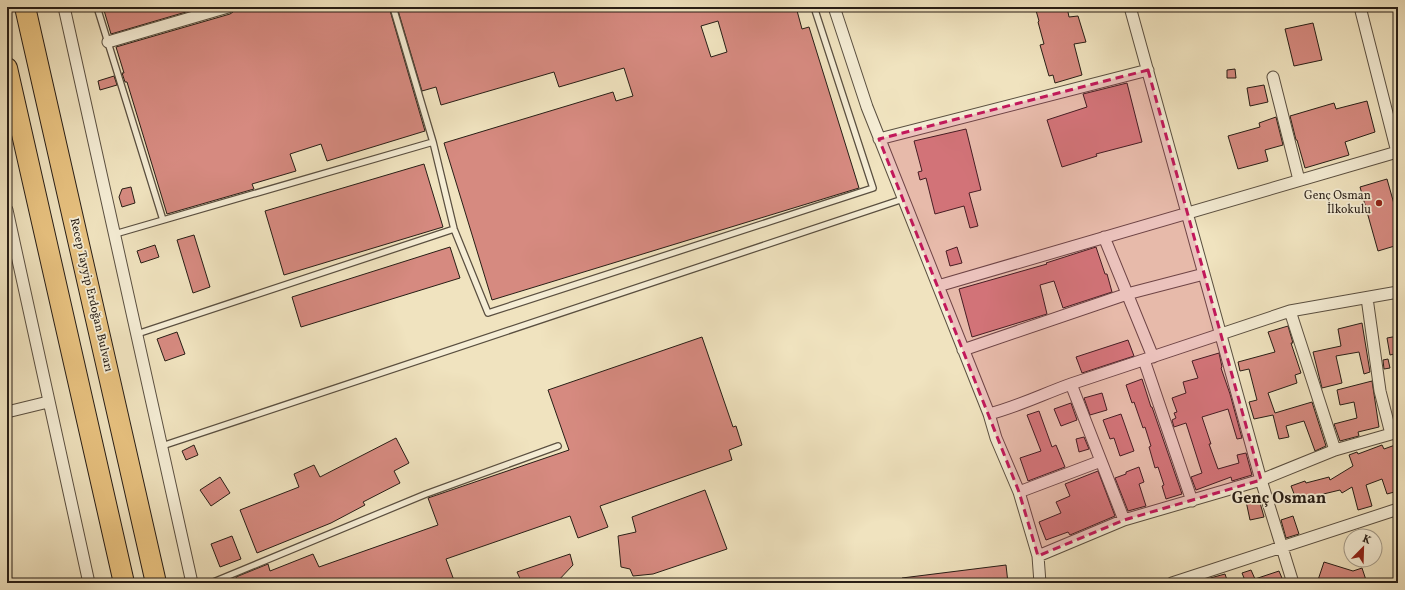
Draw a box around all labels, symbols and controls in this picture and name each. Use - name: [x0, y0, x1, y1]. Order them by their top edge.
- place label: Genç Osman İlkokulu: [1304, 188, 1371, 218]
- marker: Genç Osman İlkokulu: [1374, 198, 1384, 208]
- street label: Recep Tayyip Erdoğan Bulvarı: [66, 217, 117, 374]
- district label: Genç Osman: [1232, 488, 1327, 510]
- north arrow: [1343, 528, 1383, 568]
- text: K: [1360, 532, 1373, 549]

